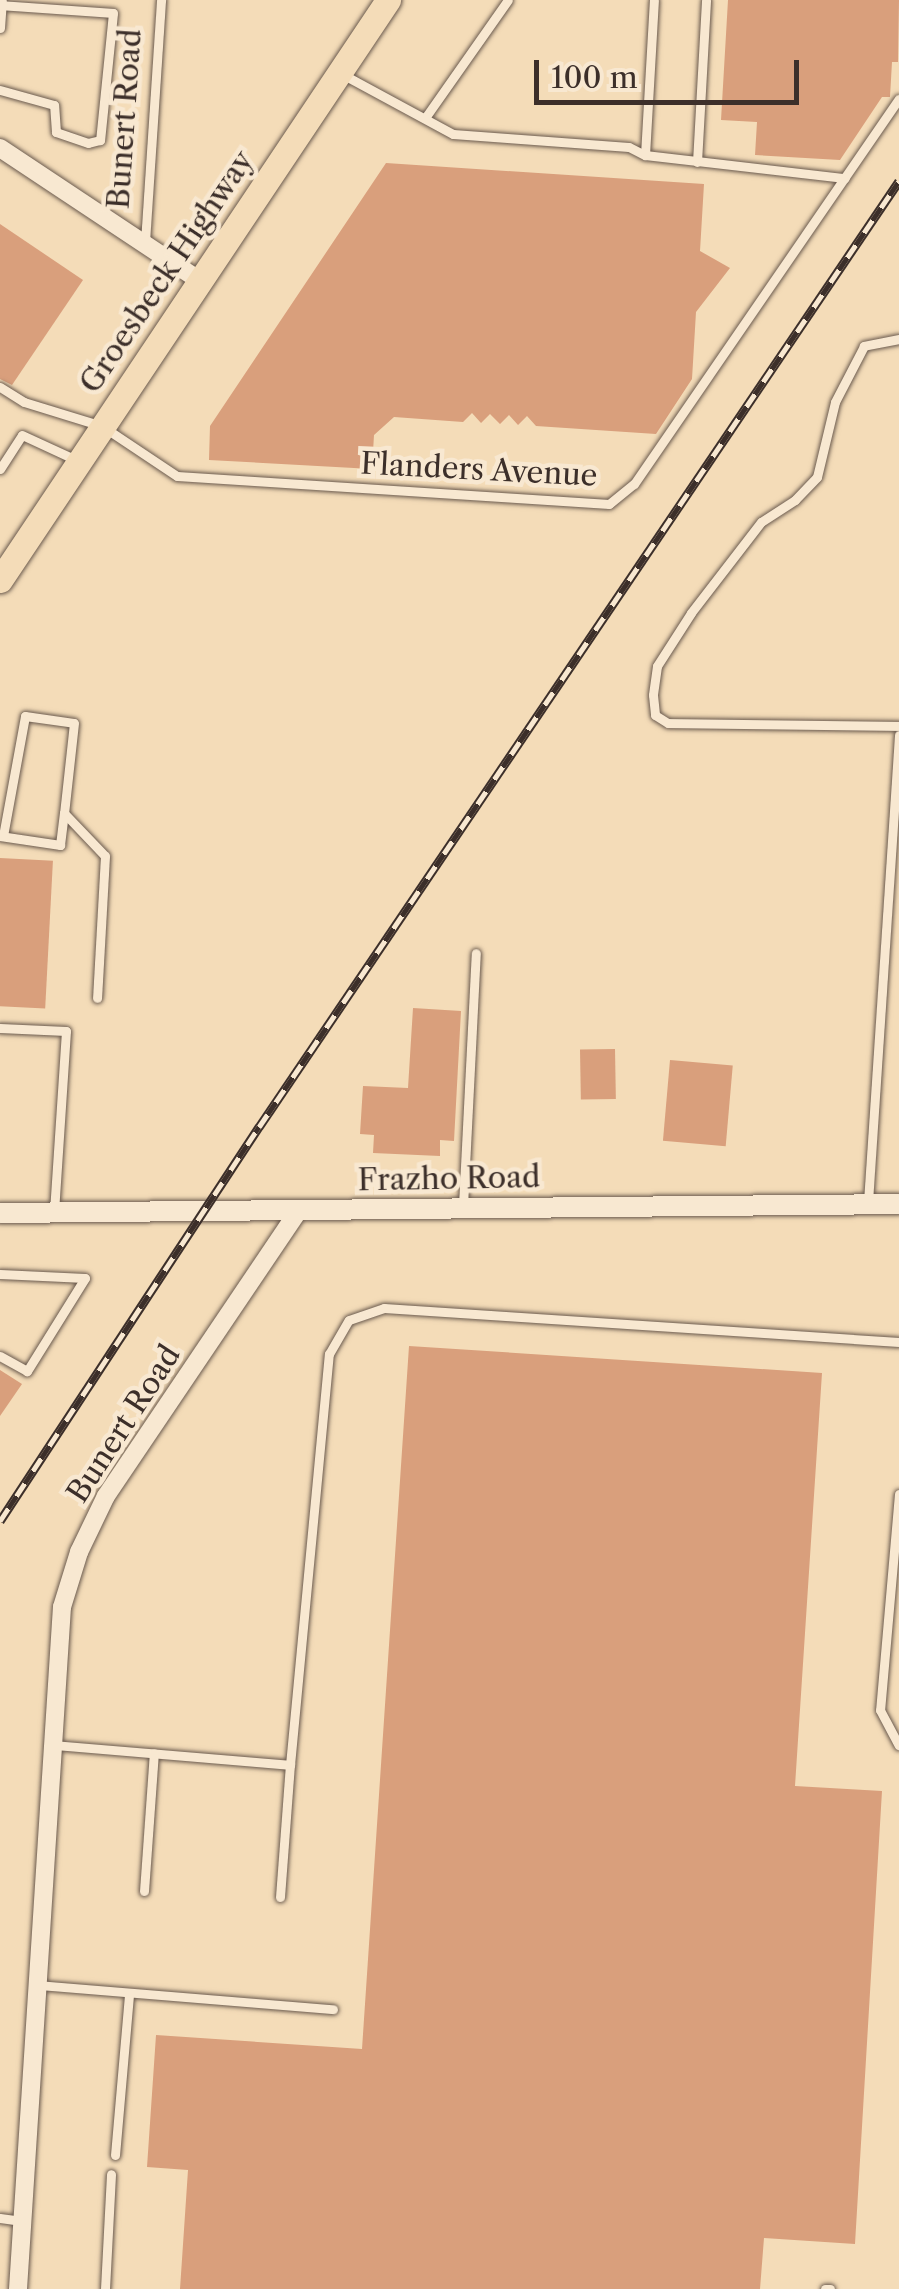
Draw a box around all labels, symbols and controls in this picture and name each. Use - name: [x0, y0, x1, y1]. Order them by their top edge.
- street label: Bunert Road: [101, 28, 149, 210]
- scale bar: [539, 40, 804, 102]
- text: 100 m: [551, 59, 638, 96]
- street label: Groesbeck Highway: [72, 144, 262, 400]
- street label: Flanders Avenue: [359, 446, 599, 494]
- street label: Frazho Road: [357, 1159, 541, 1199]
- street label: Bunert Road: [60, 1339, 188, 1509]

